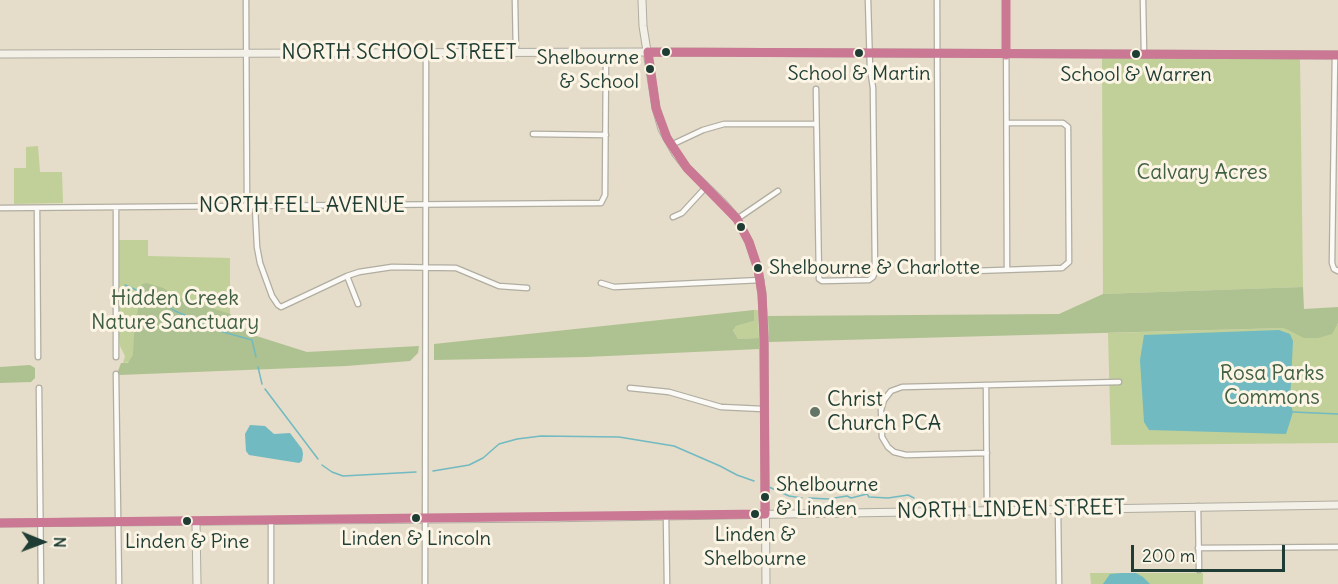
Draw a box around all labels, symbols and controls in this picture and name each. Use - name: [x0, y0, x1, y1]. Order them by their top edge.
- street label: NORTH SCHOOL STREET: [281, 40, 517, 66]
- place label: Shelbourne & School: [537, 46, 639, 93]
- unlabelled marker: [660, 46, 672, 58]
- marker: School & Martin: [853, 47, 865, 59]
- marker: School & Warren: [1130, 48, 1142, 60]
- place label: School & Martin: [787, 62, 931, 86]
- marker: Shelbourne & School: [644, 63, 656, 75]
- place label: School & Warren: [1060, 63, 1212, 87]
- park label: Calvary Acres: [1137, 160, 1267, 186]
- street label: NORTH FELL AVENUE: [199, 193, 405, 219]
- unlabelled marker: [735, 221, 747, 233]
- place label: Shelbourne & Charlotte: [769, 256, 980, 280]
- marker: Shelbourne & Charlotte: [752, 262, 764, 274]
- park label: Hidden Creek Nature Sanctuary: [91, 286, 259, 336]
- park label: Rosa Parks Commons: [1220, 361, 1324, 411]
- place label: Christ Church PCA: [827, 387, 941, 437]
- marker: Christ Church PCA: [808, 405, 822, 419]
- place label: Shelbourne & Linden: [776, 473, 878, 520]
- marker: Shelbourne & Linden: [759, 491, 771, 503]
- street label: NORTH LINDEN STREET: [897, 495, 1125, 525]
- marker: Linden & Shelbourne: [749, 508, 761, 520]
- north arrow: [12, 512, 72, 572]
- marker: Linden & Lincoln: [410, 512, 422, 524]
- marker: Linden & Pine: [181, 515, 193, 527]
- place label: Linden & Shelbourne: [704, 523, 806, 570]
- place label: Linden & Lincoln: [341, 527, 491, 551]
- place label: Linden & Pine: [125, 530, 249, 554]
- scale bar: [1134, 533, 1288, 571]
- text: N: [50, 537, 70, 548]
- text: 200 m: [1142, 544, 1196, 567]

